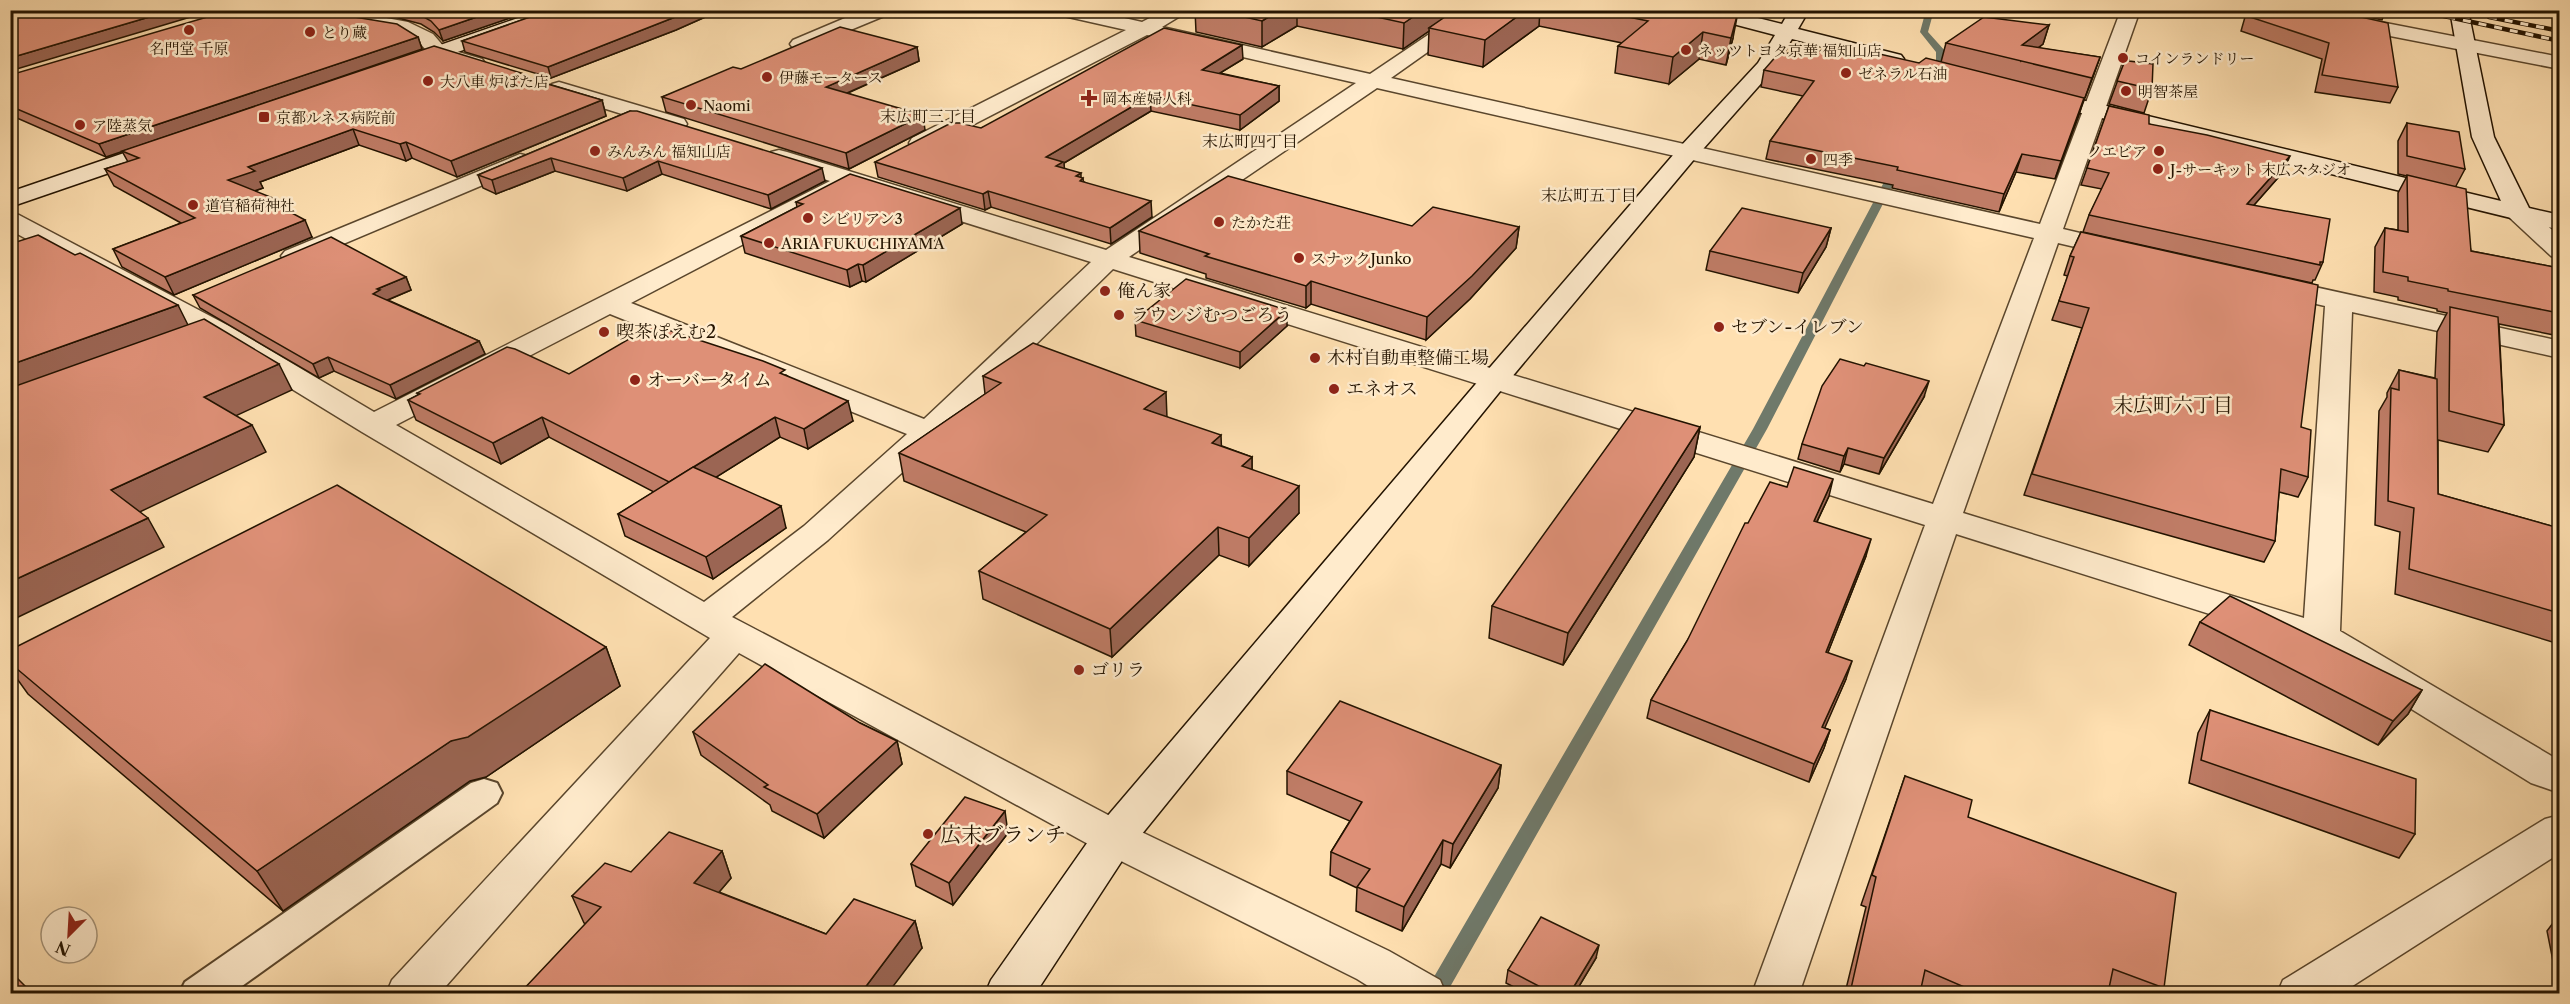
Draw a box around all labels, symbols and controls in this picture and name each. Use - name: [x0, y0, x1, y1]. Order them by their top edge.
- marker: 名門堂 千原: [182, 23, 196, 37]
- place label: とり蔵: [322, 23, 367, 42]
- marker: とり蔵: [303, 25, 317, 39]
- place label: 名門堂 千原: [150, 39, 229, 58]
- place label: ネッツトヨタ京華 福知山店: [1698, 41, 1882, 60]
- marker: ネッツトヨタ京華 福知山店: [1679, 43, 1693, 57]
- place label: コインランドリー: [2135, 49, 2255, 68]
- marker: コインランドリー: [2116, 51, 2130, 65]
- place label: ゼネラル石油: [1858, 64, 1948, 83]
- marker: ゼネラル石油: [1839, 66, 1853, 80]
- place label: 伊藤モータース: [779, 68, 883, 87]
- marker: 伊藤モータース: [760, 70, 774, 84]
- place label: 大八車 炉ばた店: [440, 72, 549, 91]
- marker: 大八車 炉ばた店: [421, 74, 435, 88]
- place label: 明智茶屋: [2138, 82, 2198, 101]
- marker: 明智茶屋: [2119, 84, 2133, 98]
- marker: 岡本産婦人科: [1080, 89, 1098, 107]
- place label: 岡本産婦人科: [1102, 89, 1192, 108]
- place label: Naomi: [703, 96, 751, 115]
- marker: Naomi: [684, 98, 698, 112]
- district label: 末広町三丁目: [880, 106, 976, 126]
- place label: 京都ルネス病院前: [276, 108, 396, 127]
- marker: 京都ルネス病院前: [257, 110, 271, 124]
- place label: ア陸蒸気: [92, 116, 152, 135]
- marker: ア陸蒸気: [73, 118, 87, 132]
- district label: 末広町四丁目: [1202, 131, 1298, 151]
- place label: みんみん 福知山店: [607, 142, 731, 161]
- place label: ノエビア: [2088, 142, 2147, 161]
- marker: みんみん 福知山店: [588, 144, 602, 158]
- marker: ノエビア: [2152, 144, 2166, 158]
- place label: 四季: [1823, 150, 1853, 169]
- marker: 四季: [1804, 152, 1818, 166]
- place label: J-サーキット 末広スタジオ: [2168, 160, 2351, 179]
- marker: J-サーキット 末広スタジオ: [2151, 162, 2165, 176]
- district label: 末広町五丁目: [1541, 185, 1637, 205]
- place label: 道官稲荷神社: [205, 196, 295, 215]
- marker: 道官稲荷神社: [186, 198, 200, 212]
- place label: シビリアン3: [820, 209, 903, 228]
- marker: シビリアン3: [801, 211, 815, 225]
- place label: たかた荘: [1231, 213, 1291, 232]
- marker: たかた荘: [1212, 215, 1226, 229]
- place label: ARIA FUKUCHIYAMA: [780, 234, 945, 253]
- marker: ARIA FUKUCHIYAMA: [762, 236, 776, 250]
- place label: スナックJunko: [1311, 249, 1412, 268]
- marker: スナックJunko: [1292, 251, 1306, 265]
- place label: 俺ん家: [1117, 280, 1171, 302]
- marker: 俺ん家: [1098, 284, 1112, 298]
- place label: ラウンジむつごろう: [1131, 304, 1293, 326]
- marker: ラウンジむつごろう: [1112, 308, 1126, 322]
- place label: セブン-イレブン: [1731, 316, 1864, 338]
- marker: セブン-イレブン: [1712, 320, 1726, 334]
- place label: 喫茶ぽえむ2: [616, 321, 716, 343]
- marker: 喫茶ぽえむ2: [597, 325, 611, 339]
- place label: 木村自動車整備工場: [1327, 347, 1489, 369]
- marker: 木村自動車整備工場: [1308, 351, 1322, 365]
- place label: オーバータイム: [647, 369, 772, 391]
- marker: オーバータイム: [628, 373, 642, 387]
- place label: エネオス: [1346, 378, 1418, 400]
- marker: エネオス: [1327, 382, 1341, 396]
- district label: 末広町六丁目: [2113, 393, 2233, 417]
- place label: ゴリラ: [1091, 659, 1145, 681]
- marker: ゴリラ: [1072, 663, 1086, 677]
- place label: 広末ブランチ: [940, 822, 1066, 847]
- marker: 広末ブランチ: [921, 827, 935, 841]
- north arrow: [39, 905, 99, 965]
- text: N: [52, 937, 73, 961]

